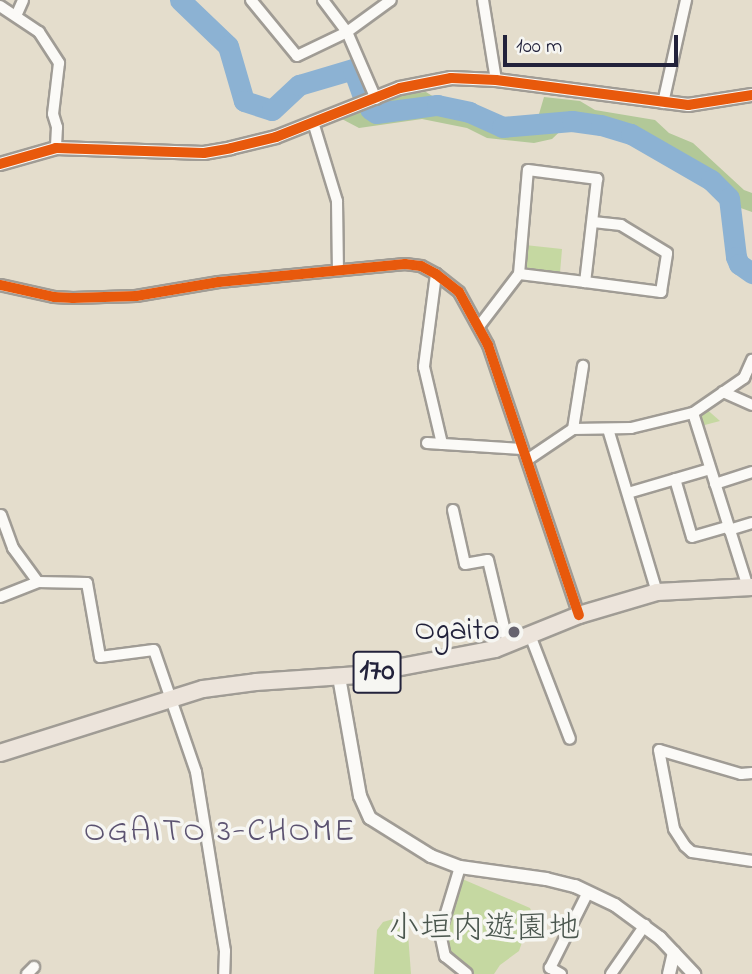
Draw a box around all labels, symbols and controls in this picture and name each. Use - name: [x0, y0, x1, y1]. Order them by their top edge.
- scale bar: [507, 21, 682, 65]
- text: 100 m: [516, 32, 562, 62]
- place label: Ogaito: [414, 613, 500, 651]
- marker: Ogaito: [506, 624, 522, 640]
- road number: 170: [352, 646, 402, 698]
- district label: OGAITO 3-CHOME: [86, 813, 354, 853]
- park label: 小垣内遊園地: [388, 911, 580, 949]

